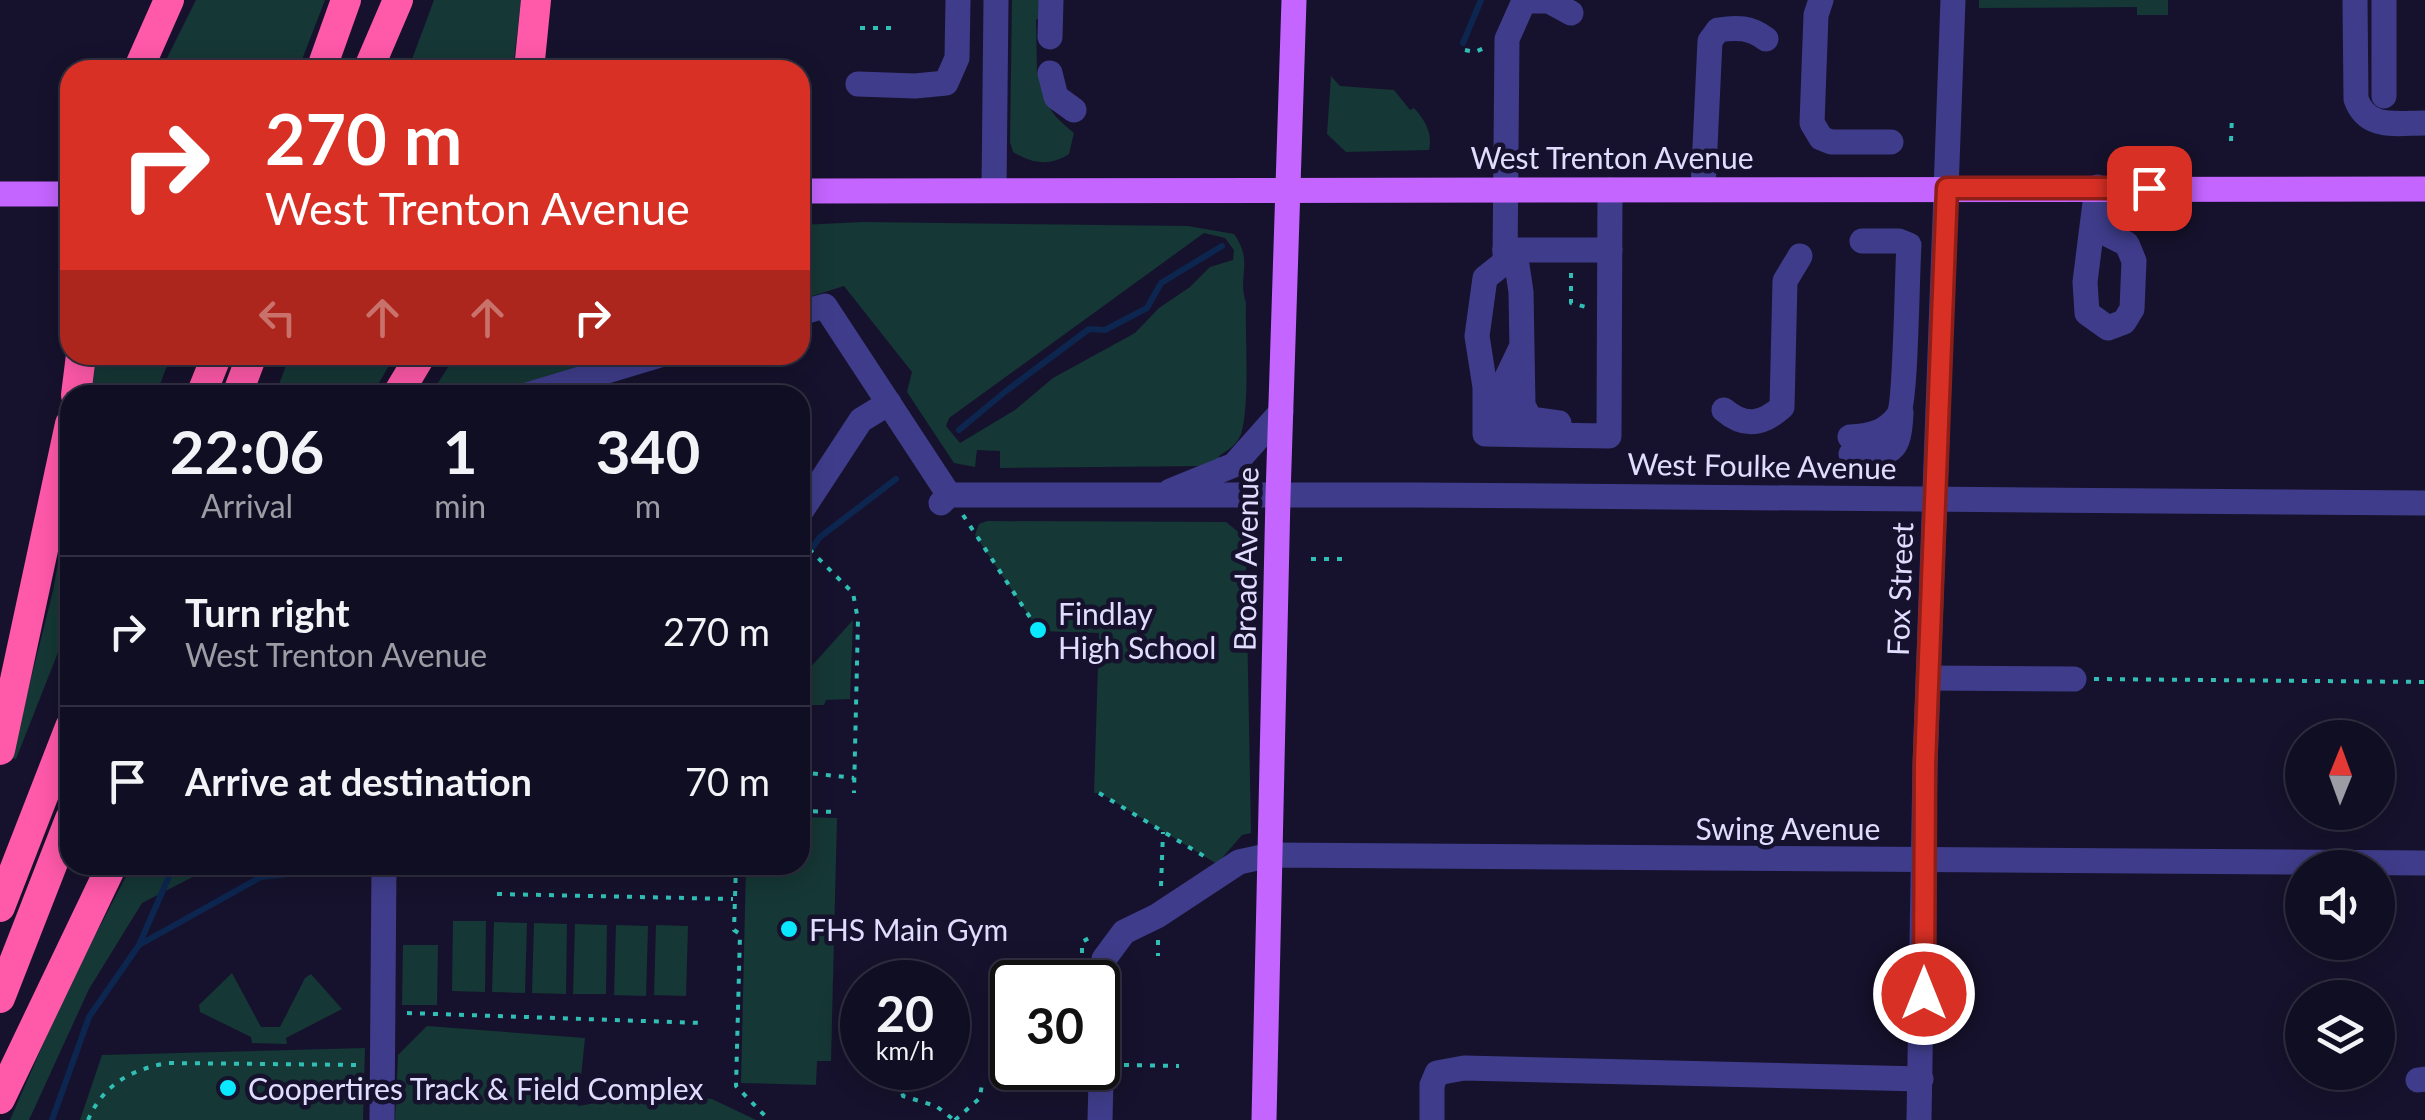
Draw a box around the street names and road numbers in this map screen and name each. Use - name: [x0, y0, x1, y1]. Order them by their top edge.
- street label: West Trenton Avenue: [1470, 139, 1754, 175]
- street label: West Foulke Avenue: [1627, 445, 1897, 485]
- street label: Broad Avenue: [1225, 467, 1265, 651]
- street label: Fox Street: [1879, 521, 1919, 656]
- street label: Swing Avenue: [1696, 810, 1880, 846]

